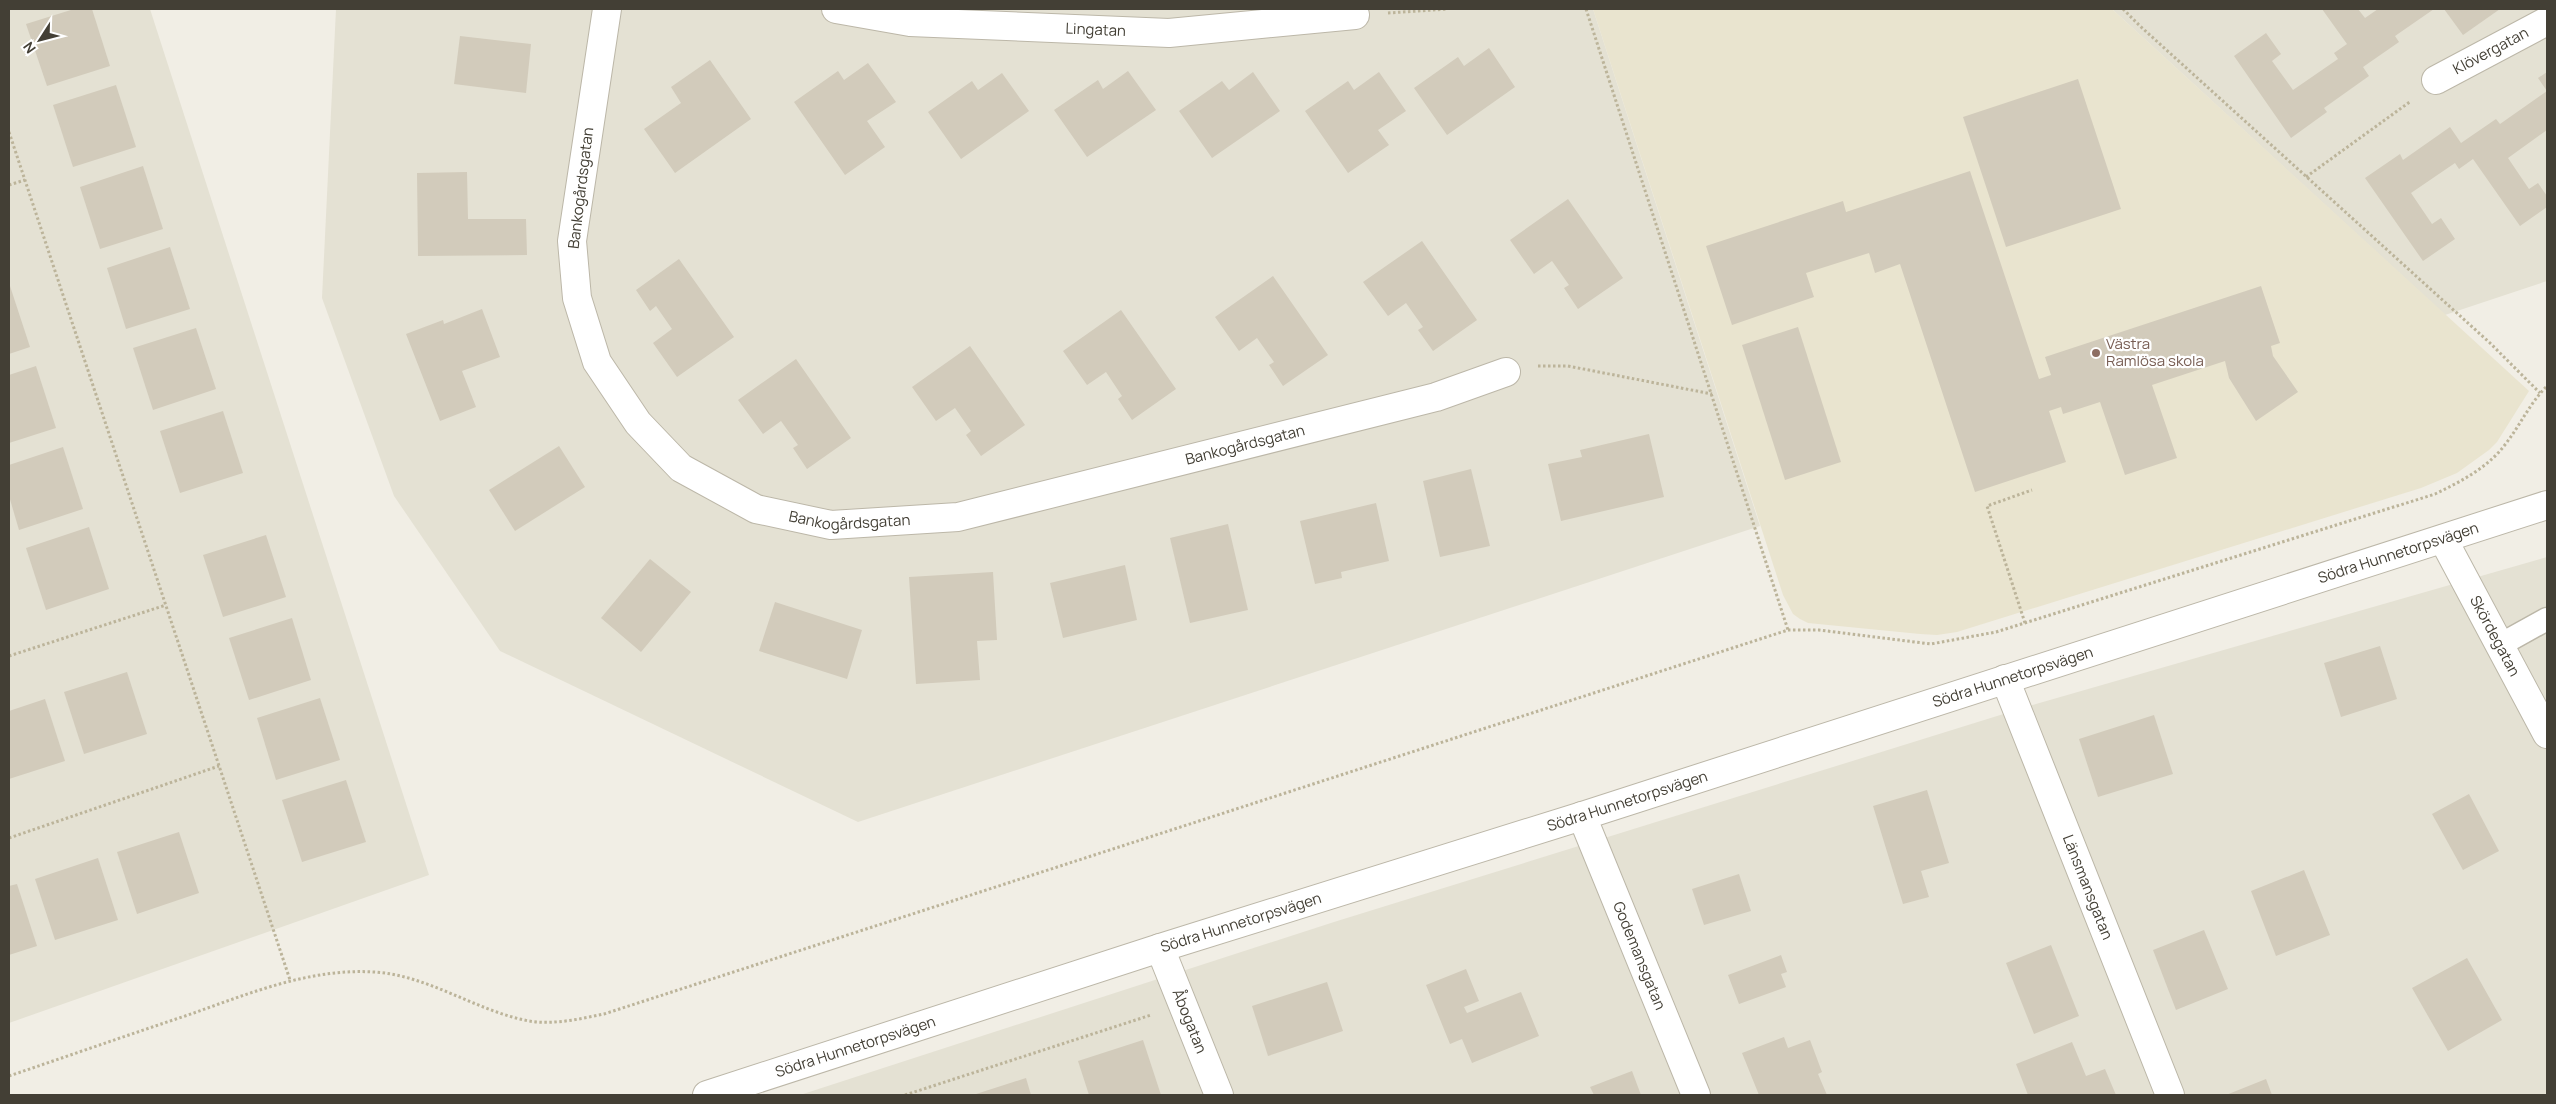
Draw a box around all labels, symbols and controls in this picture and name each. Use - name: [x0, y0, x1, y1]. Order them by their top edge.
- north arrow: [15, 15, 65, 65]
- street label: Lingatan: [1065, 18, 1127, 41]
- street label: Klövergatan: [2449, 22, 2532, 79]
- text: N: [18, 38, 40, 58]
- street label: Bankogårdsgatan: [563, 126, 598, 250]
- place label: Västra Ramlösa skola: [2106, 333, 2204, 371]
- marker: Västra Ramlösa skola: [2090, 347, 2102, 359]
- street label: Bankogårdsgatan: [1183, 419, 1307, 470]
- street label: Bankogårdsgatan: [787, 505, 911, 535]
- street label: Södra Hunnetorpsvägen: [2315, 517, 2481, 588]
- street label: Skördegatan: [2465, 592, 2525, 680]
- street label: Södra Hunnetorpsvägen: [1930, 641, 2096, 712]
- street label: Södra Hunnetorpsvägen: [1544, 765, 1710, 836]
- street label: Länsmansgatan: [2058, 831, 2118, 943]
- street label: Södra Hunnetorpsvägen: [1158, 887, 1324, 957]
- street label: Godemansgatan: [1608, 898, 1671, 1013]
- street label: Åbogatan: [1168, 986, 1212, 1057]
- street label: Södra Hunnetorpsvägen: [772, 1011, 938, 1082]

